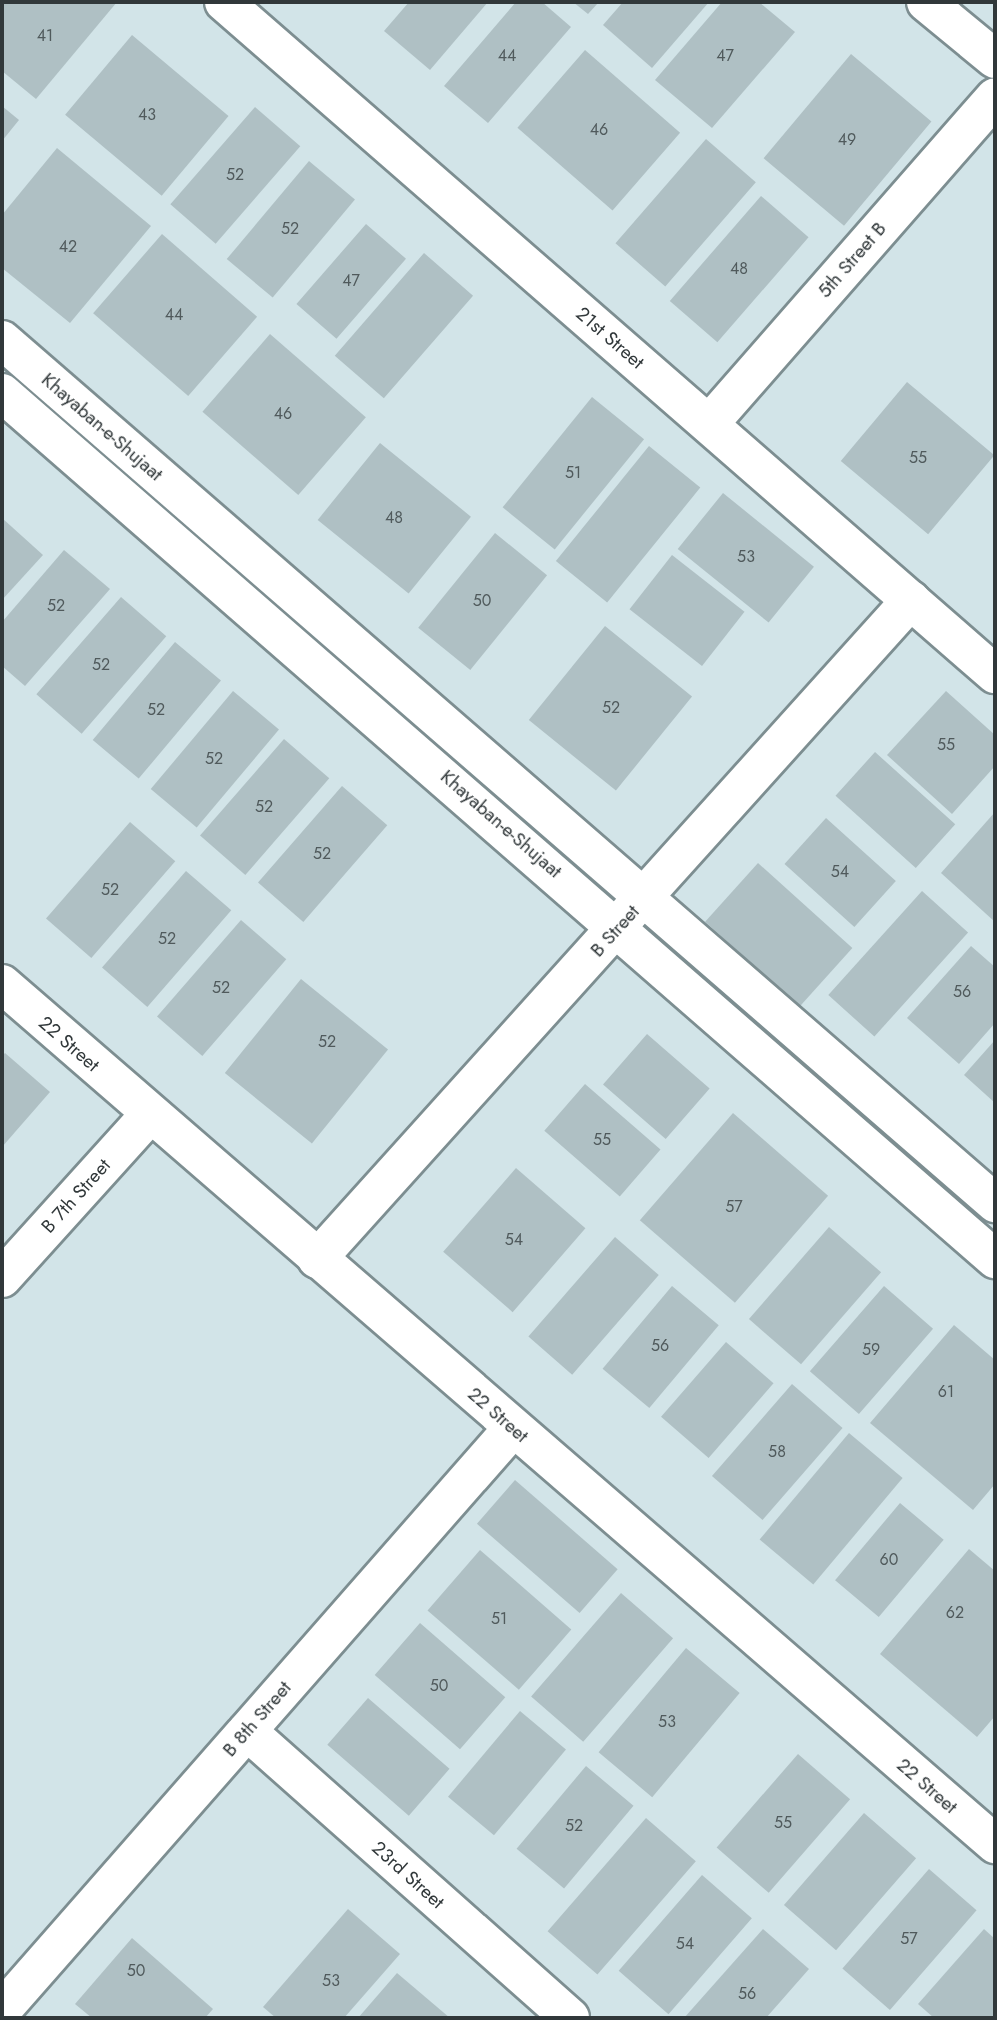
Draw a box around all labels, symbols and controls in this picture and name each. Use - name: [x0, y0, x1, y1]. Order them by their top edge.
- house number: 41: [37, 26, 53, 46]
- house number: 44: [498, 46, 516, 66]
- house number: 47: [716, 46, 734, 66]
- house number: 43: [138, 105, 156, 125]
- house number: 46: [590, 120, 608, 140]
- house number: 49: [838, 130, 856, 150]
- house number: 52: [226, 165, 244, 185]
- street label: 5th Street B: [813, 218, 891, 302]
- house number: 52: [281, 219, 299, 239]
- house number: 42: [59, 237, 77, 257]
- house number: 48: [730, 259, 748, 279]
- house number: 47: [342, 271, 360, 291]
- street label: 21st Street: [571, 302, 649, 374]
- house number: 44: [165, 305, 183, 325]
- street label: Khayaban-e-Shujaat: [37, 368, 167, 486]
- house number: 46: [274, 404, 292, 424]
- house number: 55: [909, 448, 927, 468]
- house number: 51: [565, 463, 581, 483]
- house number: 48: [385, 508, 403, 528]
- house number: 53: [737, 547, 755, 567]
- house number: 50: [473, 591, 491, 611]
- house number: 52: [47, 596, 65, 616]
- house number: 52: [92, 655, 110, 675]
- house number: 52: [602, 698, 620, 718]
- house number: 52: [147, 700, 165, 720]
- house number: 55: [937, 735, 955, 755]
- house number: 52: [205, 749, 223, 769]
- street label: Khayaban-e-Shujaat: [436, 765, 566, 883]
- house number: 52: [255, 797, 273, 817]
- house number: 52: [313, 844, 331, 864]
- house number: 54: [831, 862, 849, 882]
- house number: 52: [101, 880, 119, 900]
- street label: B Street: [586, 900, 644, 962]
- house number: 52: [158, 929, 176, 949]
- house number: 52: [212, 978, 230, 998]
- house number: 56: [953, 982, 971, 1002]
- street label: 22 Street: [34, 1012, 104, 1076]
- house number: 52: [318, 1032, 336, 1052]
- house number: 55: [593, 1130, 611, 1150]
- street label: B 7th Street: [37, 1154, 115, 1238]
- house number: 57: [725, 1197, 743, 1217]
- house number: 54: [505, 1230, 523, 1250]
- house number: 56: [651, 1336, 669, 1356]
- house number: 59: [862, 1340, 880, 1360]
- house number: 61: [938, 1382, 954, 1402]
- street label: 22 Street: [463, 1383, 533, 1447]
- house number: 58: [768, 1442, 786, 1462]
- house number: 60: [880, 1550, 898, 1570]
- house number: 62: [946, 1603, 964, 1623]
- house number: 51: [491, 1609, 507, 1629]
- house number: 50: [430, 1676, 448, 1696]
- street label: B 8th Street: [218, 1677, 296, 1761]
- house number: 53: [658, 1712, 676, 1732]
- street label: 22 Street: [892, 1754, 962, 1818]
- house number: 55: [774, 1813, 792, 1833]
- house number: 52: [565, 1816, 583, 1836]
- street label: 23rd Street: [367, 1837, 449, 1913]
- house number: 57: [900, 1929, 918, 1949]
- house number: 54: [676, 1934, 694, 1954]
- house number: 50: [127, 1961, 145, 1981]
- house number: 53: [322, 1971, 340, 1991]
- house number: 56: [738, 1984, 756, 2004]

